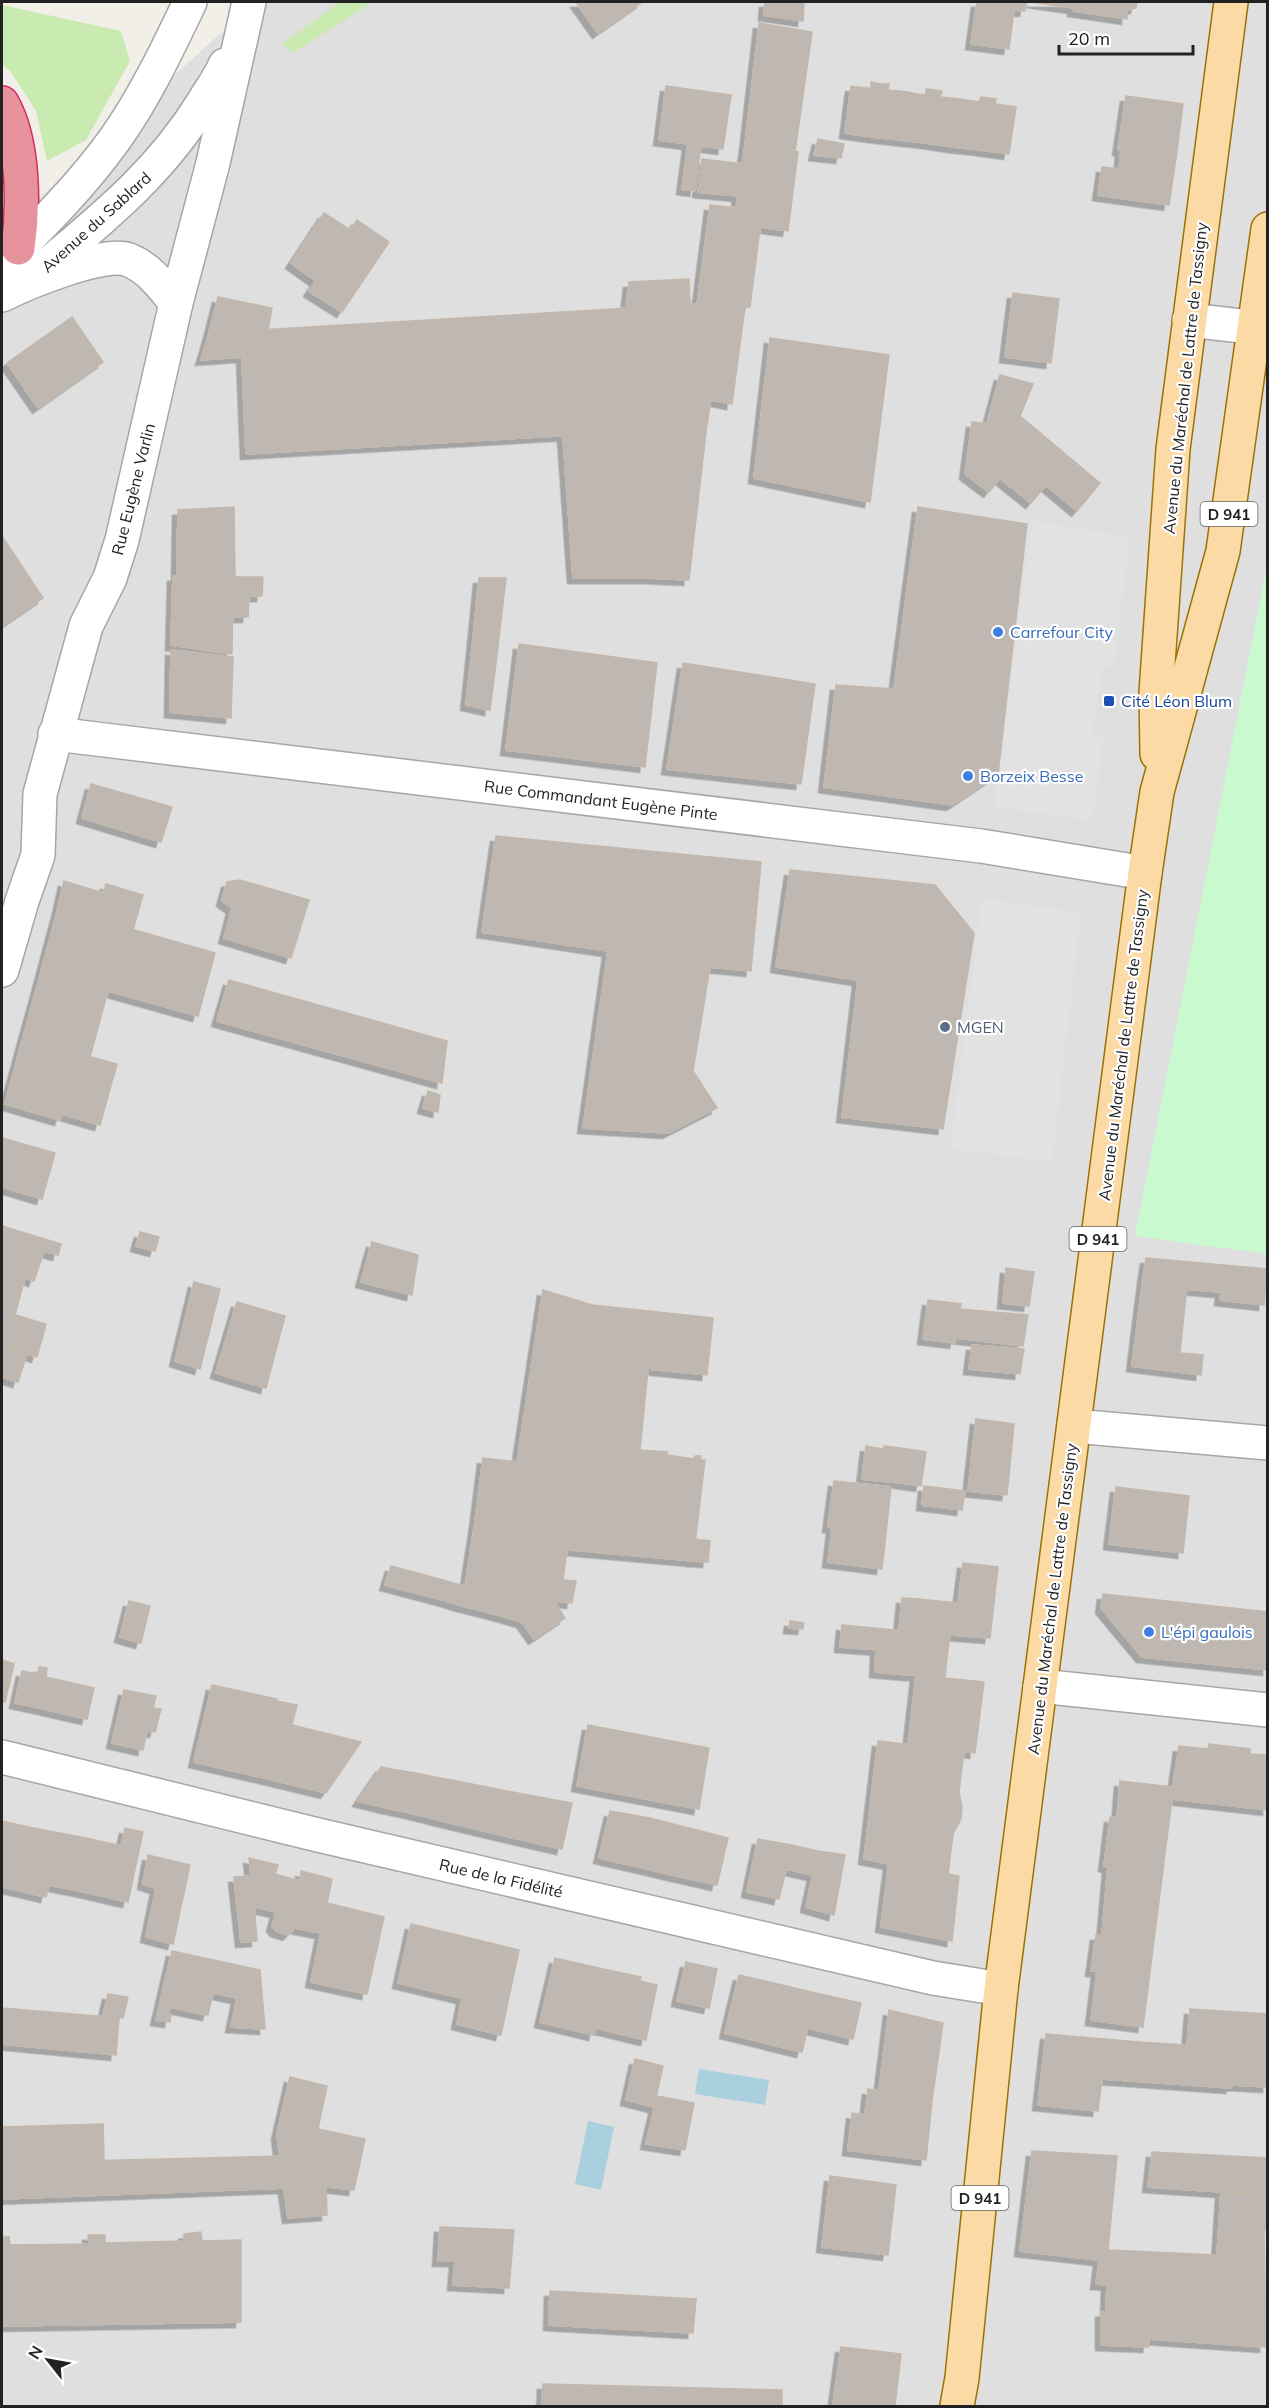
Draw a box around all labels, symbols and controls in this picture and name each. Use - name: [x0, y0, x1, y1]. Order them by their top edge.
- scale bar: [1059, 18, 1192, 56]
- text: 20 m: [1068, 27, 1110, 50]
- street label: Avenue du Sablard: [37, 167, 155, 277]
- street label: Avenue du Maréchal de Lattre de Tassigny: [1159, 221, 1211, 535]
- street label: Rue Eugène Varlin: [107, 421, 159, 557]
- road number: D 941: [1200, 502, 1258, 526]
- place label: Carrefour City: [1010, 622, 1113, 642]
- marker: Carrefour City: [991, 625, 1005, 639]
- place label: Cité Léon Blum: [1121, 691, 1232, 711]
- marker: Cité Léon Blum: [1102, 694, 1116, 708]
- place label: Borzeix Besse: [980, 766, 1083, 786]
- marker: Borzeix Besse: [961, 769, 975, 783]
- street label: Rue Commandant Eugène Pinte: [483, 776, 719, 824]
- street label: Avenue du Maréchal de Lattre de Tassigny: [1094, 888, 1152, 1202]
- place label: MGEN: [957, 1017, 1004, 1037]
- marker: MGEN: [938, 1020, 952, 1034]
- road number: D 941: [1070, 1227, 1126, 1251]
- street label: Avenue du Maréchal de Lattre de Tassigny: [1023, 1442, 1081, 1756]
- place label: L'épi gaulois: [1161, 1622, 1253, 1642]
- marker: L'épi gaulois: [1142, 1625, 1156, 1639]
- street label: Rue de la Fidélité: [437, 1854, 565, 1902]
- road number: D 941: [952, 2186, 1008, 2210]
- north arrow: [18, 2330, 78, 2390]
- text: N: [23, 2342, 47, 2363]

